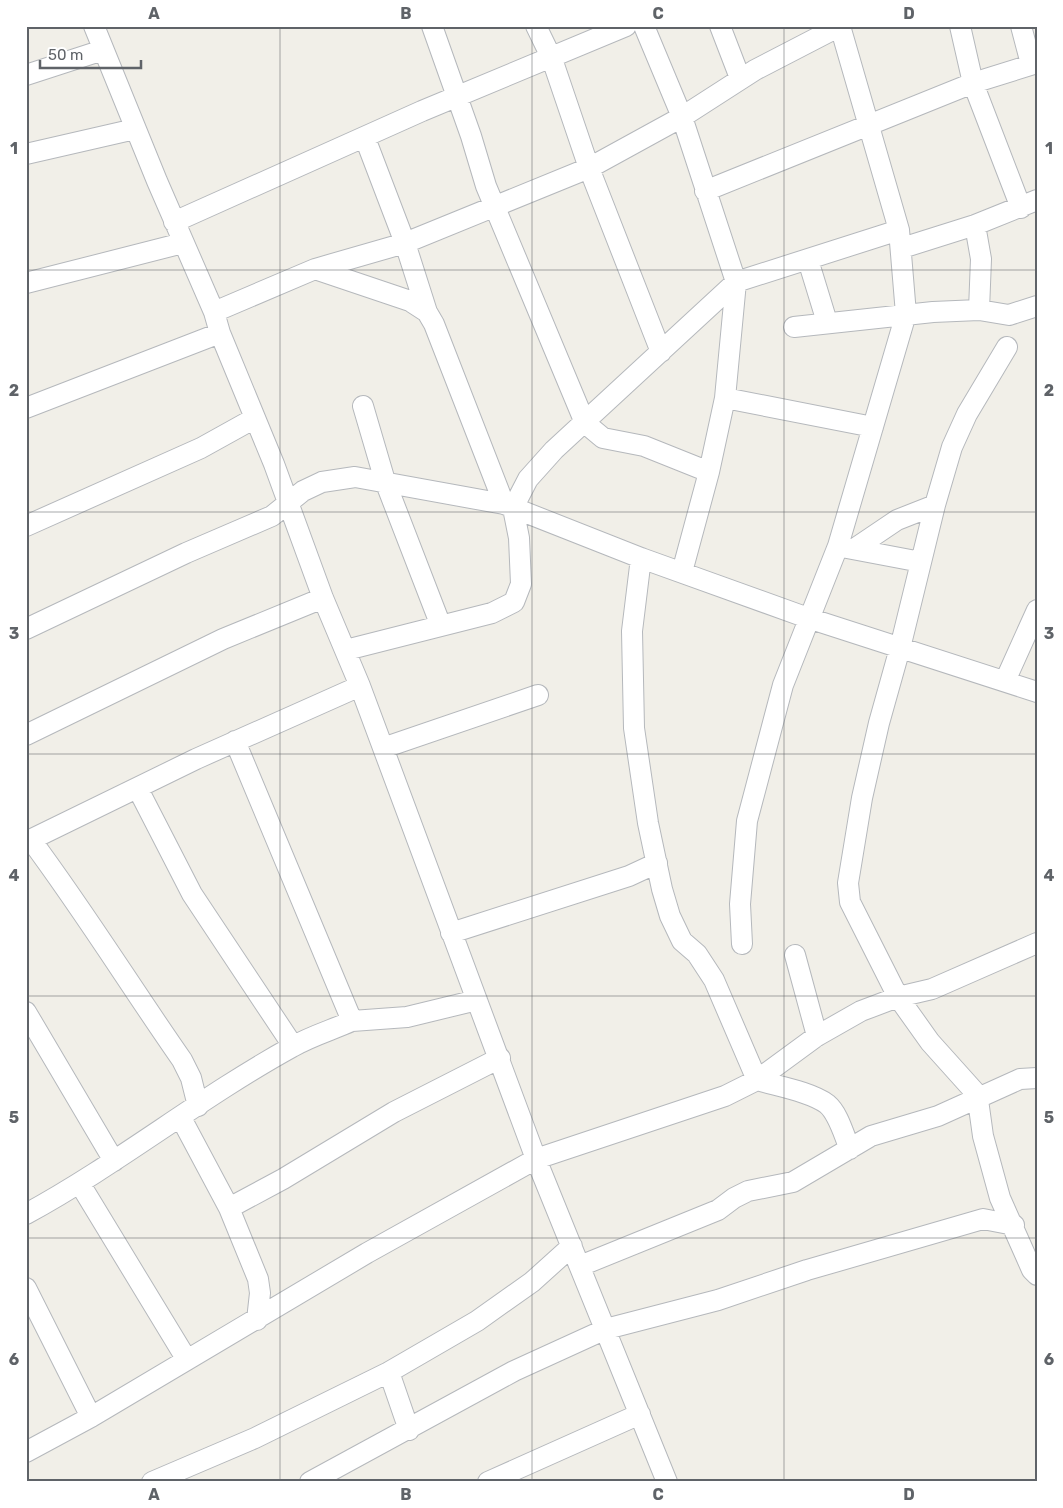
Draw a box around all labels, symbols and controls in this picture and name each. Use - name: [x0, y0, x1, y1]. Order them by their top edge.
- text: A: [148, 4, 160, 23]
- text: B: [400, 4, 412, 23]
- text: C: [652, 4, 664, 23]
- text: D: [903, 4, 915, 23]
- scale bar: [40, 38, 141, 70]
- text: 50 m: [48, 46, 83, 64]
- text: 1: [10, 139, 18, 158]
- text: 1: [1045, 139, 1053, 158]
- text: 2: [9, 381, 19, 400]
- text: 2: [1044, 381, 1054, 400]
- text: 3: [9, 624, 19, 643]
- text: 3: [1044, 624, 1054, 643]
- text: 4: [9, 866, 20, 885]
- text: 4: [1044, 866, 1055, 885]
- text: 5: [9, 1108, 19, 1127]
- text: 5: [1044, 1108, 1054, 1127]
- text: 6: [9, 1350, 19, 1369]
- text: 6: [1044, 1350, 1054, 1369]
- text: A: [148, 1485, 160, 1504]
- text: B: [400, 1485, 412, 1504]
- text: C: [652, 1485, 664, 1504]
- text: D: [903, 1485, 915, 1504]

